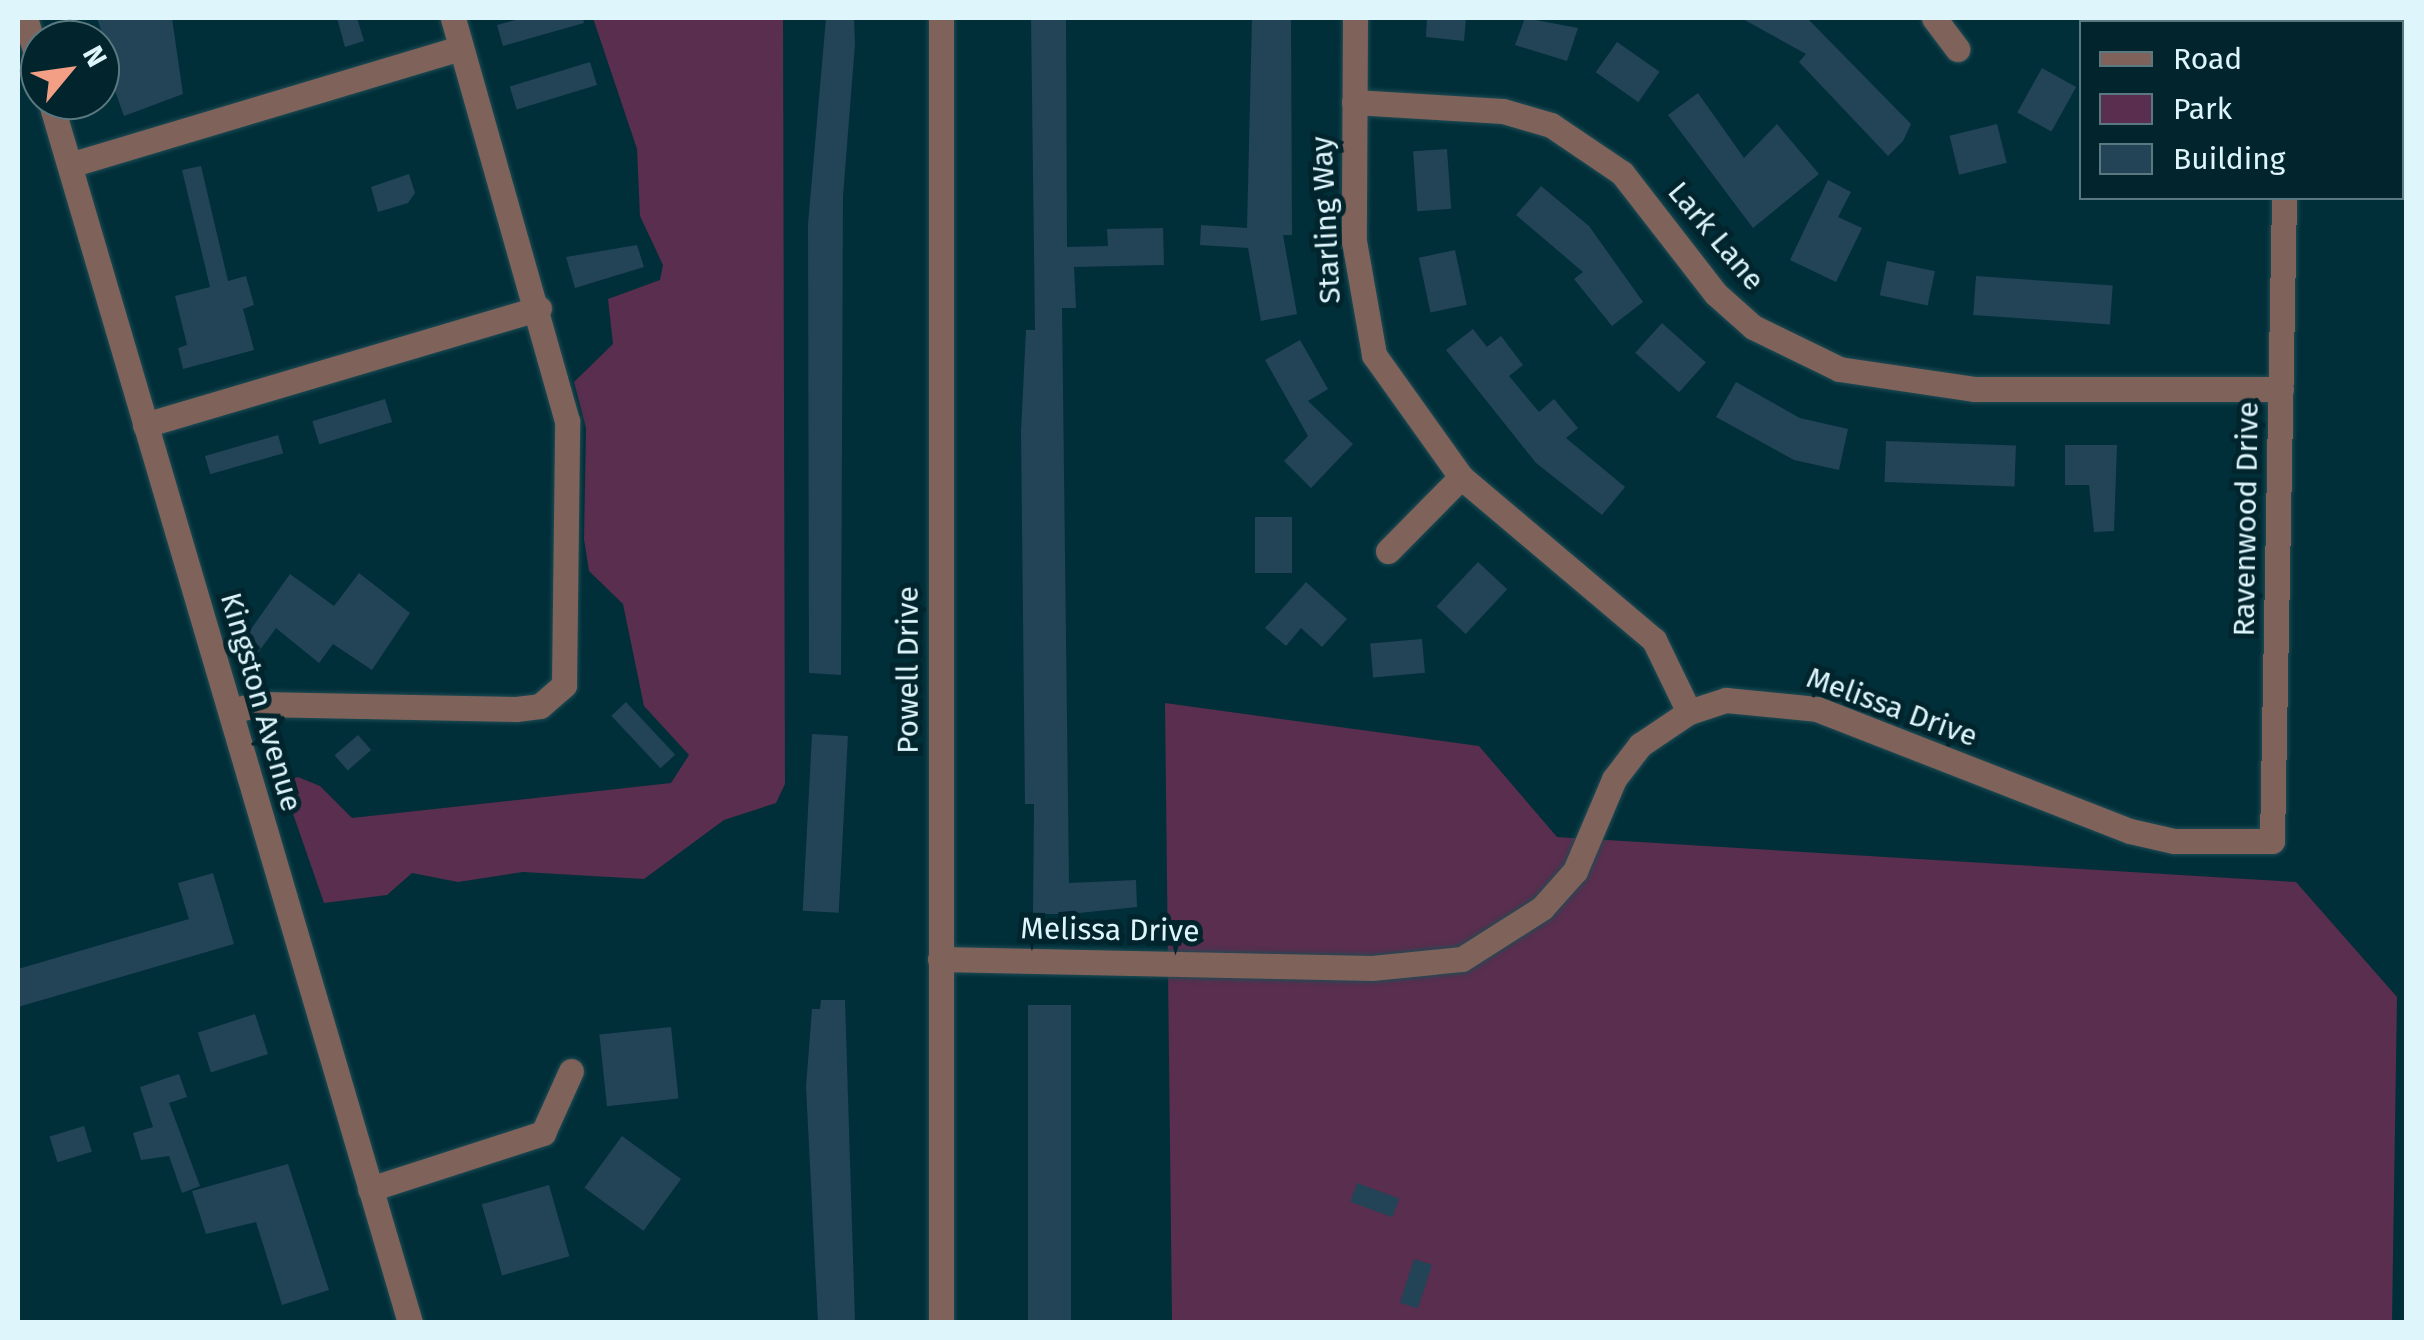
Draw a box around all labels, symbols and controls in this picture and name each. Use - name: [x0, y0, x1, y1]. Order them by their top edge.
- north arrow: [20, 20, 120, 120]
- legend: [2079, 20, 2404, 200]
- text: N: [76, 40, 114, 72]
- text: Road: [2173, 41, 2242, 77]
- text: Park: [2173, 91, 2232, 127]
- street label: Starling Way: [1304, 135, 1348, 305]
- text: Building: [2173, 141, 2285, 177]
- street label: Lark Lane: [1660, 174, 1772, 298]
- street label: Ravenwood Drive: [2226, 401, 2266, 637]
- street label: Powell Drive: [890, 586, 926, 754]
- street label: Kingston Avenue: [213, 588, 309, 816]
- street label: Melissa Drive: [1802, 659, 1982, 755]
- street label: Melissa Drive: [1020, 910, 1200, 950]

